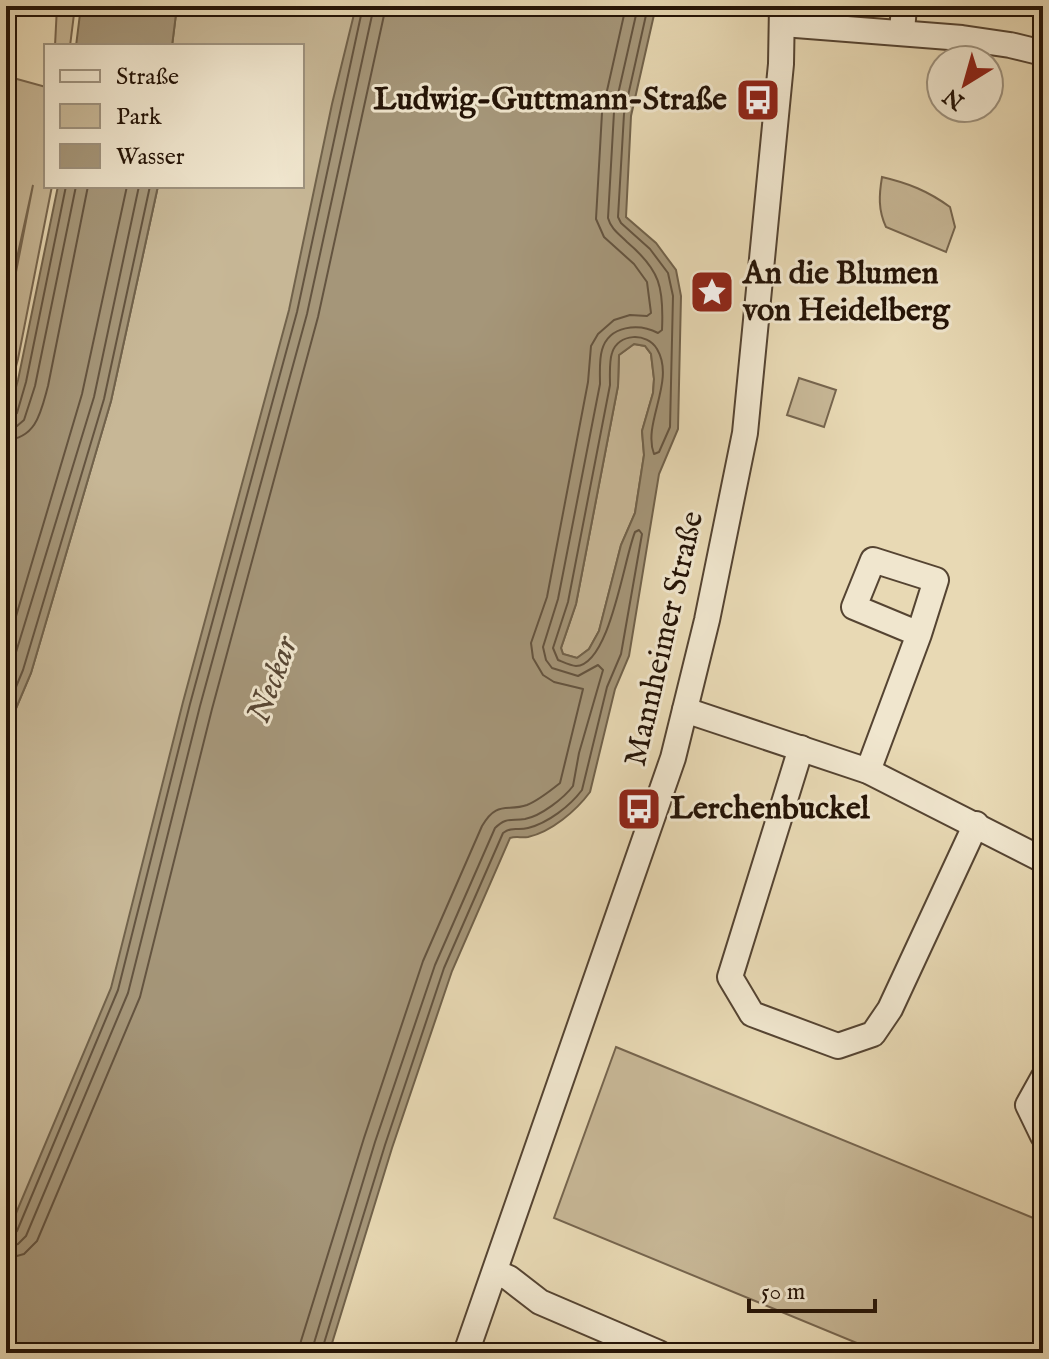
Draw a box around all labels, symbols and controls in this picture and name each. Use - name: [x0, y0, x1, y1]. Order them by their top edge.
- legend: [44, 44, 304, 188]
- north arrow: [925, 44, 1005, 124]
- text: Straße: [116, 62, 179, 93]
- bus stop icon: Ludwig-Guttmann-Straße: [734, 76, 782, 124]
- place label: Ludwig-Guttmann-Straße: [373, 80, 727, 121]
- text: N: [938, 81, 971, 116]
- text: Park: [116, 102, 162, 133]
- text: Wasser: [116, 142, 185, 173]
- place label: An die Blumen von Heidelberg: [741, 254, 951, 332]
- place icon: An die Blumen von Heidelberg: [688, 268, 736, 316]
- street label: Mannheimer Straße: [616, 508, 714, 770]
- water label: Neckar: [238, 629, 309, 729]
- bus stop icon: Lerchenbuckel: [615, 785, 663, 833]
- place label: Lerchenbuckel: [670, 789, 871, 830]
- scale bar: [749, 1263, 875, 1313]
- text: 50 m: [761, 1277, 805, 1308]

